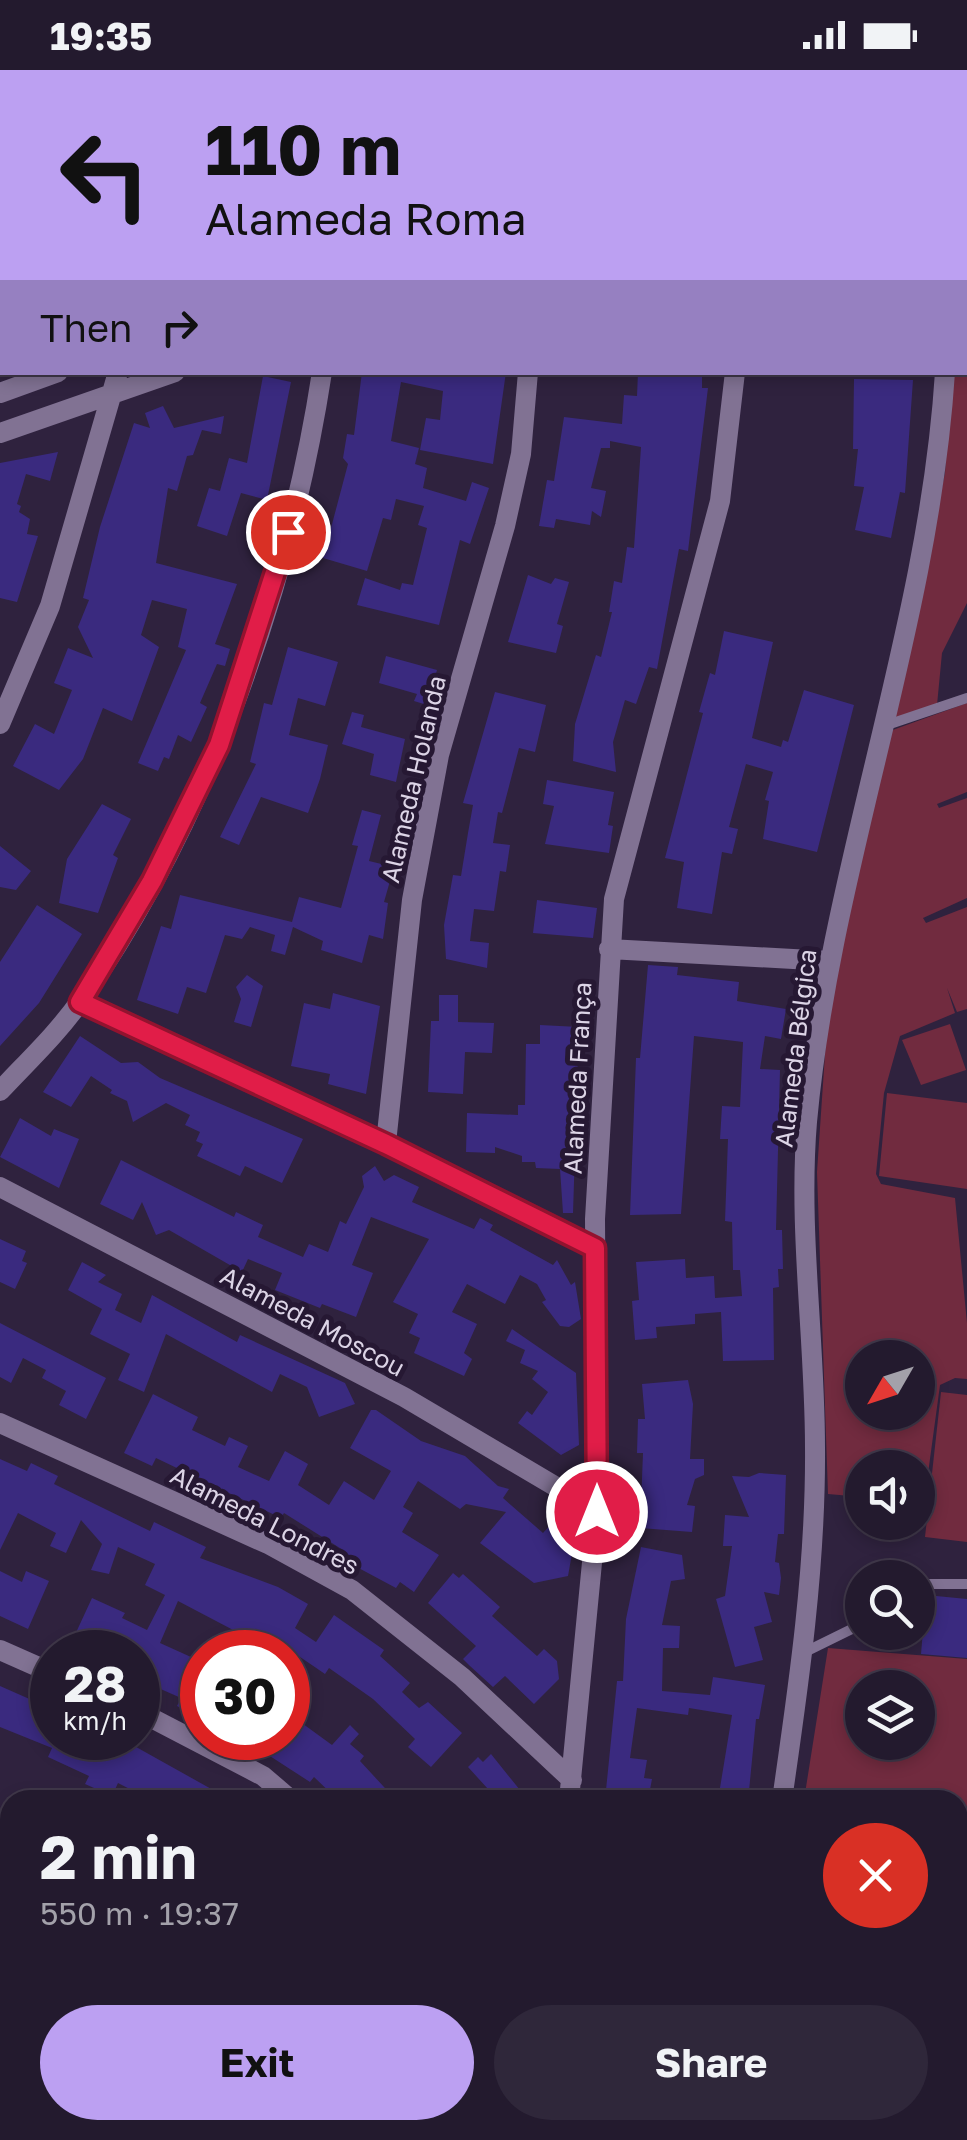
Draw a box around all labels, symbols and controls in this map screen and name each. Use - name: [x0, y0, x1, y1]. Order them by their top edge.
- text: 19:35: [50, 13, 152, 58]
- text: 110 m: [205, 106, 401, 190]
- icon: left: [40, 110, 170, 240]
- text: Alameda Roma: [205, 191, 527, 245]
- icon: right: [152, 300, 207, 355]
- text: Then: [40, 305, 132, 350]
- pin: [246, 490, 331, 575]
- icon: arrive: [261, 505, 316, 560]
- street label: Alameda Holanda: [374, 672, 452, 886]
- street label: Alameda Bélgica: [767, 947, 823, 1149]
- street label: Alameda França: [556, 981, 598, 1175]
- street label: Alameda Moscou: [216, 1259, 410, 1383]
- north arrow: [845, 1340, 935, 1430]
- map controls: [845, 1340, 935, 1760]
- button: sound: [845, 1450, 935, 1540]
- street label: Alameda Londres: [165, 1459, 365, 1581]
- position arrow: [545, 1460, 649, 1564]
- button: search: [845, 1560, 935, 1650]
- speed limit sign: 30: [180, 1630, 310, 1760]
- text: 28: [64, 1653, 126, 1713]
- button: layers: [845, 1670, 935, 1760]
- text: km/h: [63, 1705, 127, 1736]
- text: 2 min: [40, 1820, 197, 1892]
- button: close: [823, 1823, 928, 1928]
- text: 550 m · 19:37: [40, 1894, 239, 1932]
- button: Exit: [40, 2005, 474, 2120]
- button: Share: [494, 2005, 928, 2120]

